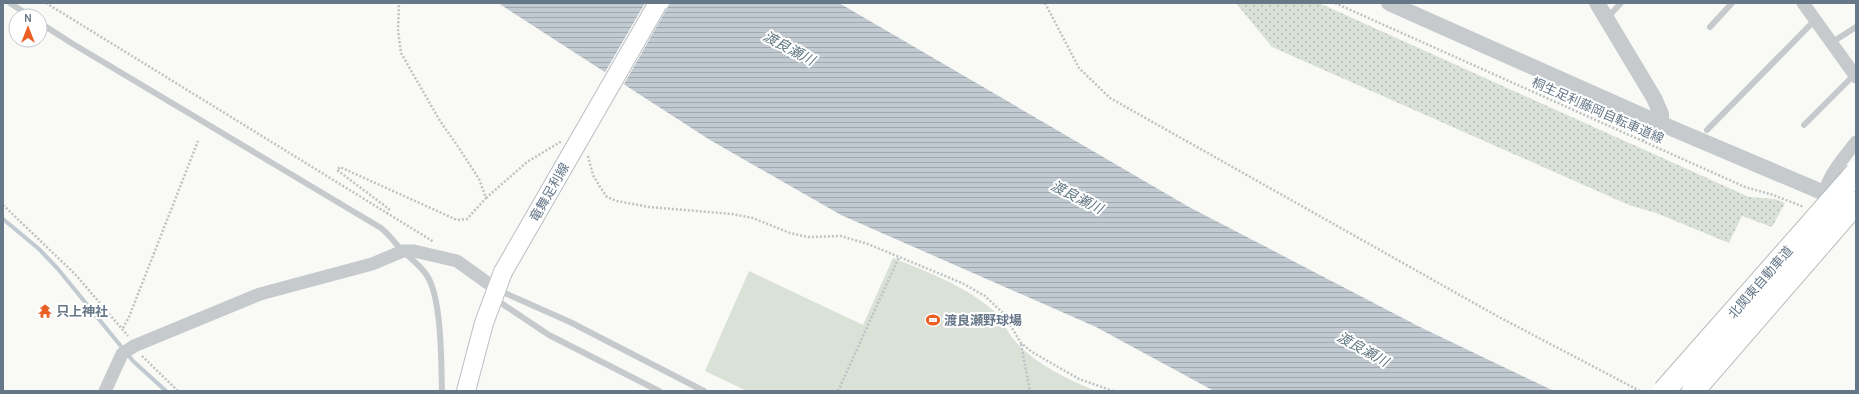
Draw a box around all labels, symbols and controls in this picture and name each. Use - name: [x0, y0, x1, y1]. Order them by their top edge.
- north arrow: [8, 8, 48, 48]
- text: N: [24, 12, 32, 25]
- water label: 渡良瀬川: [760, 28, 819, 70]
- street label: 桐生足利藤岡自転車道線: [1529, 75, 1666, 146]
- street label: 竜舞足利線: [527, 160, 572, 224]
- water label: 渡良瀬川: [1048, 177, 1107, 219]
- street label: 北関東自動車道: [1725, 243, 1796, 322]
- temple icon: 只上神社: [37, 303, 53, 319]
- place label: 只上神社: [56, 304, 108, 319]
- sports icon: 渡良瀬野球場: [925, 312, 941, 328]
- place label: 渡良瀬野球場: [944, 313, 1022, 328]
- water label: 渡良瀬川: [1334, 328, 1393, 371]

